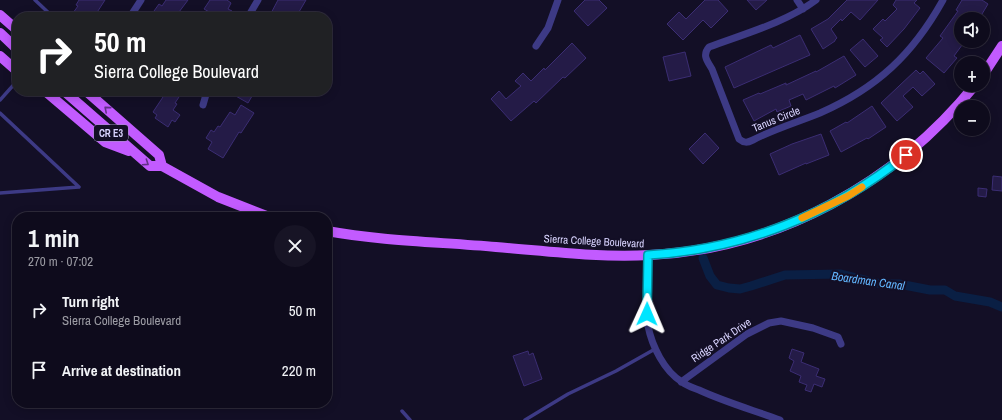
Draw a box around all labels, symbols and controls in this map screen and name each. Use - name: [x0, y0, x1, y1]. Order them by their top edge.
- map controls: [954, 12, 990, 136]
- button: sound: [954, 12, 990, 48]
- text: 50 m: [94, 23, 146, 61]
- icon: right: [28, 28, 80, 80]
- button: +: [954, 56, 990, 92]
- text: Sierra College Boulevard: [94, 59, 259, 84]
- button: −: [954, 100, 990, 136]
- street label: Tanus Circle: [750, 103, 802, 135]
- one-way arrow: [104, 107, 112, 114]
- road number: CR E3: [94, 125, 128, 141]
- pin: [889, 138, 923, 172]
- icon: arrive: [895, 144, 917, 166]
- one-way arrow: [142, 158, 149, 165]
- text: 1 min: [28, 222, 79, 254]
- button: close: [274, 225, 316, 267]
- street label: Sierra College Boulevard: [543, 231, 645, 251]
- text: 270 m · 07:02: [28, 253, 93, 270]
- water label: Boardman Canal: [830, 268, 906, 294]
- text: Turn right: [62, 291, 119, 312]
- position arrow: [626, 293, 668, 335]
- icon: right: [28, 299, 50, 321]
- text: 50 m: [289, 300, 316, 321]
- text: Sierra College Boulevard: [62, 312, 181, 329]
- street label: Ridge Park Drive: [688, 315, 754, 365]
- icon: arrive: [28, 359, 50, 381]
- text: Arrive at destination: [62, 360, 181, 381]
- text: 220 m: [282, 360, 316, 381]

